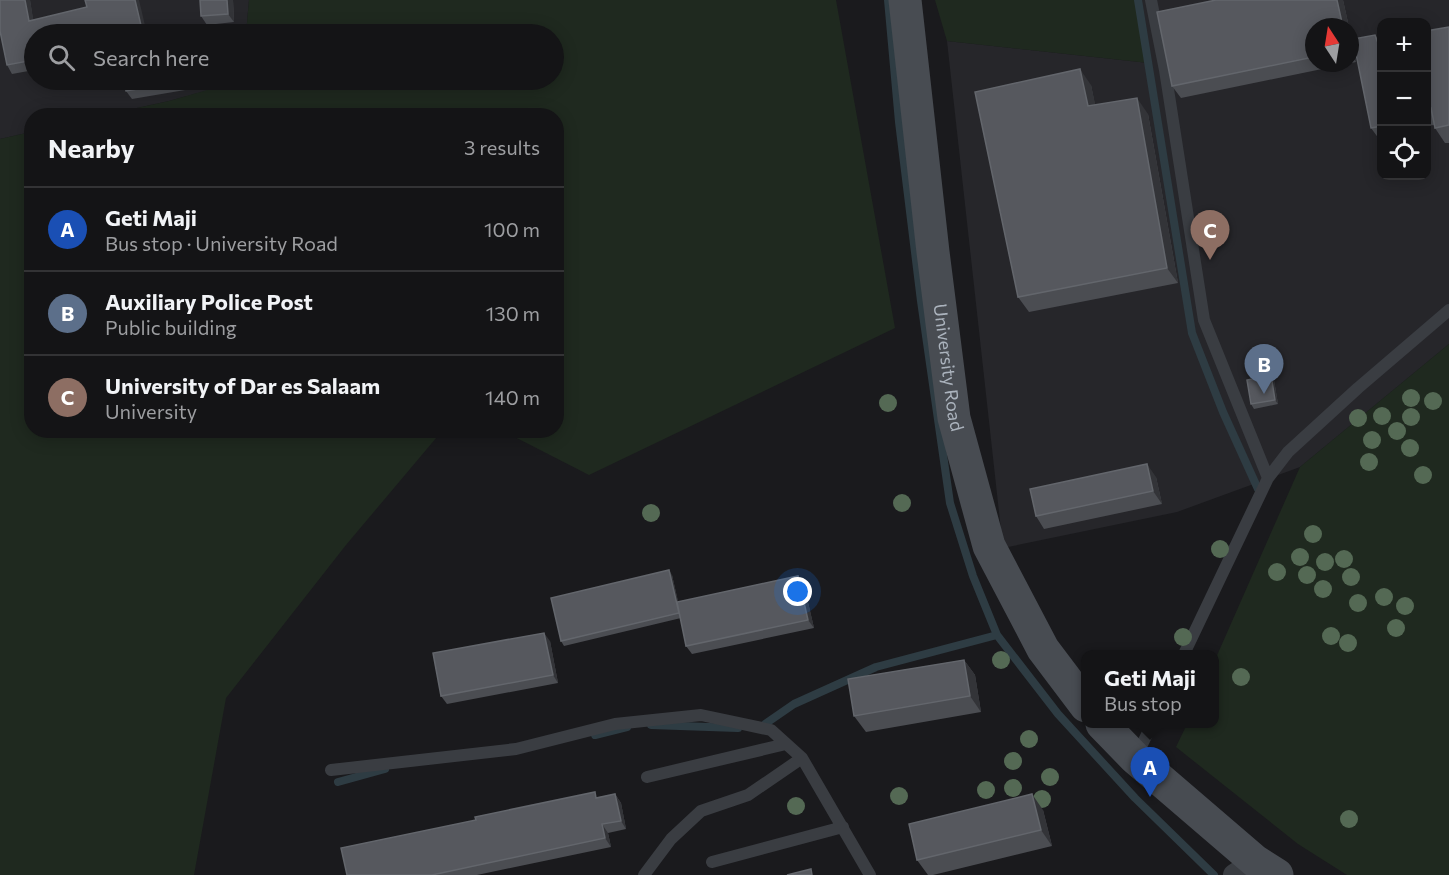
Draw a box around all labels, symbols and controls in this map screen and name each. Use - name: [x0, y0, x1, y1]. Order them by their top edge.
- north arrow: [1305, 18, 1359, 72]
- map controls: [1377, 18, 1431, 180]
- button: +: [1377, 18, 1431, 72]
- search box: [24, 24, 564, 90]
- icon: search: [45, 41, 78, 74]
- text: Search here: [93, 44, 209, 71]
- button: −: [1377, 72, 1431, 126]
- button: locate: [1377, 126, 1431, 180]
- text: Nearby: [48, 132, 135, 163]
- text: 3 results: [464, 135, 540, 159]
- text: Geti Maji: [105, 204, 197, 231]
- pin: C: [1190, 210, 1230, 260]
- text: A: [60, 217, 75, 241]
- text: 100 m: [484, 217, 540, 241]
- text: Bus stop · University Road: [105, 231, 338, 255]
- text: Auxiliary Police Post: [105, 288, 313, 315]
- text: B: [61, 301, 74, 325]
- text: 130 m: [486, 301, 540, 325]
- street label: University Road: [930, 302, 969, 434]
- text: Public building: [105, 315, 237, 339]
- pin: B: [1244, 344, 1284, 394]
- text: University of Dar es Salaam: [105, 372, 380, 399]
- text: C: [61, 385, 74, 409]
- text: 140 m: [485, 385, 540, 409]
- text: University: [105, 399, 197, 423]
- your location: [783, 577, 812, 606]
- popup: [1081, 650, 1219, 728]
- text: Geti Maji: [1104, 664, 1196, 691]
- text: Bus stop: [1104, 691, 1182, 715]
- pin: A: [1130, 748, 1170, 797]

